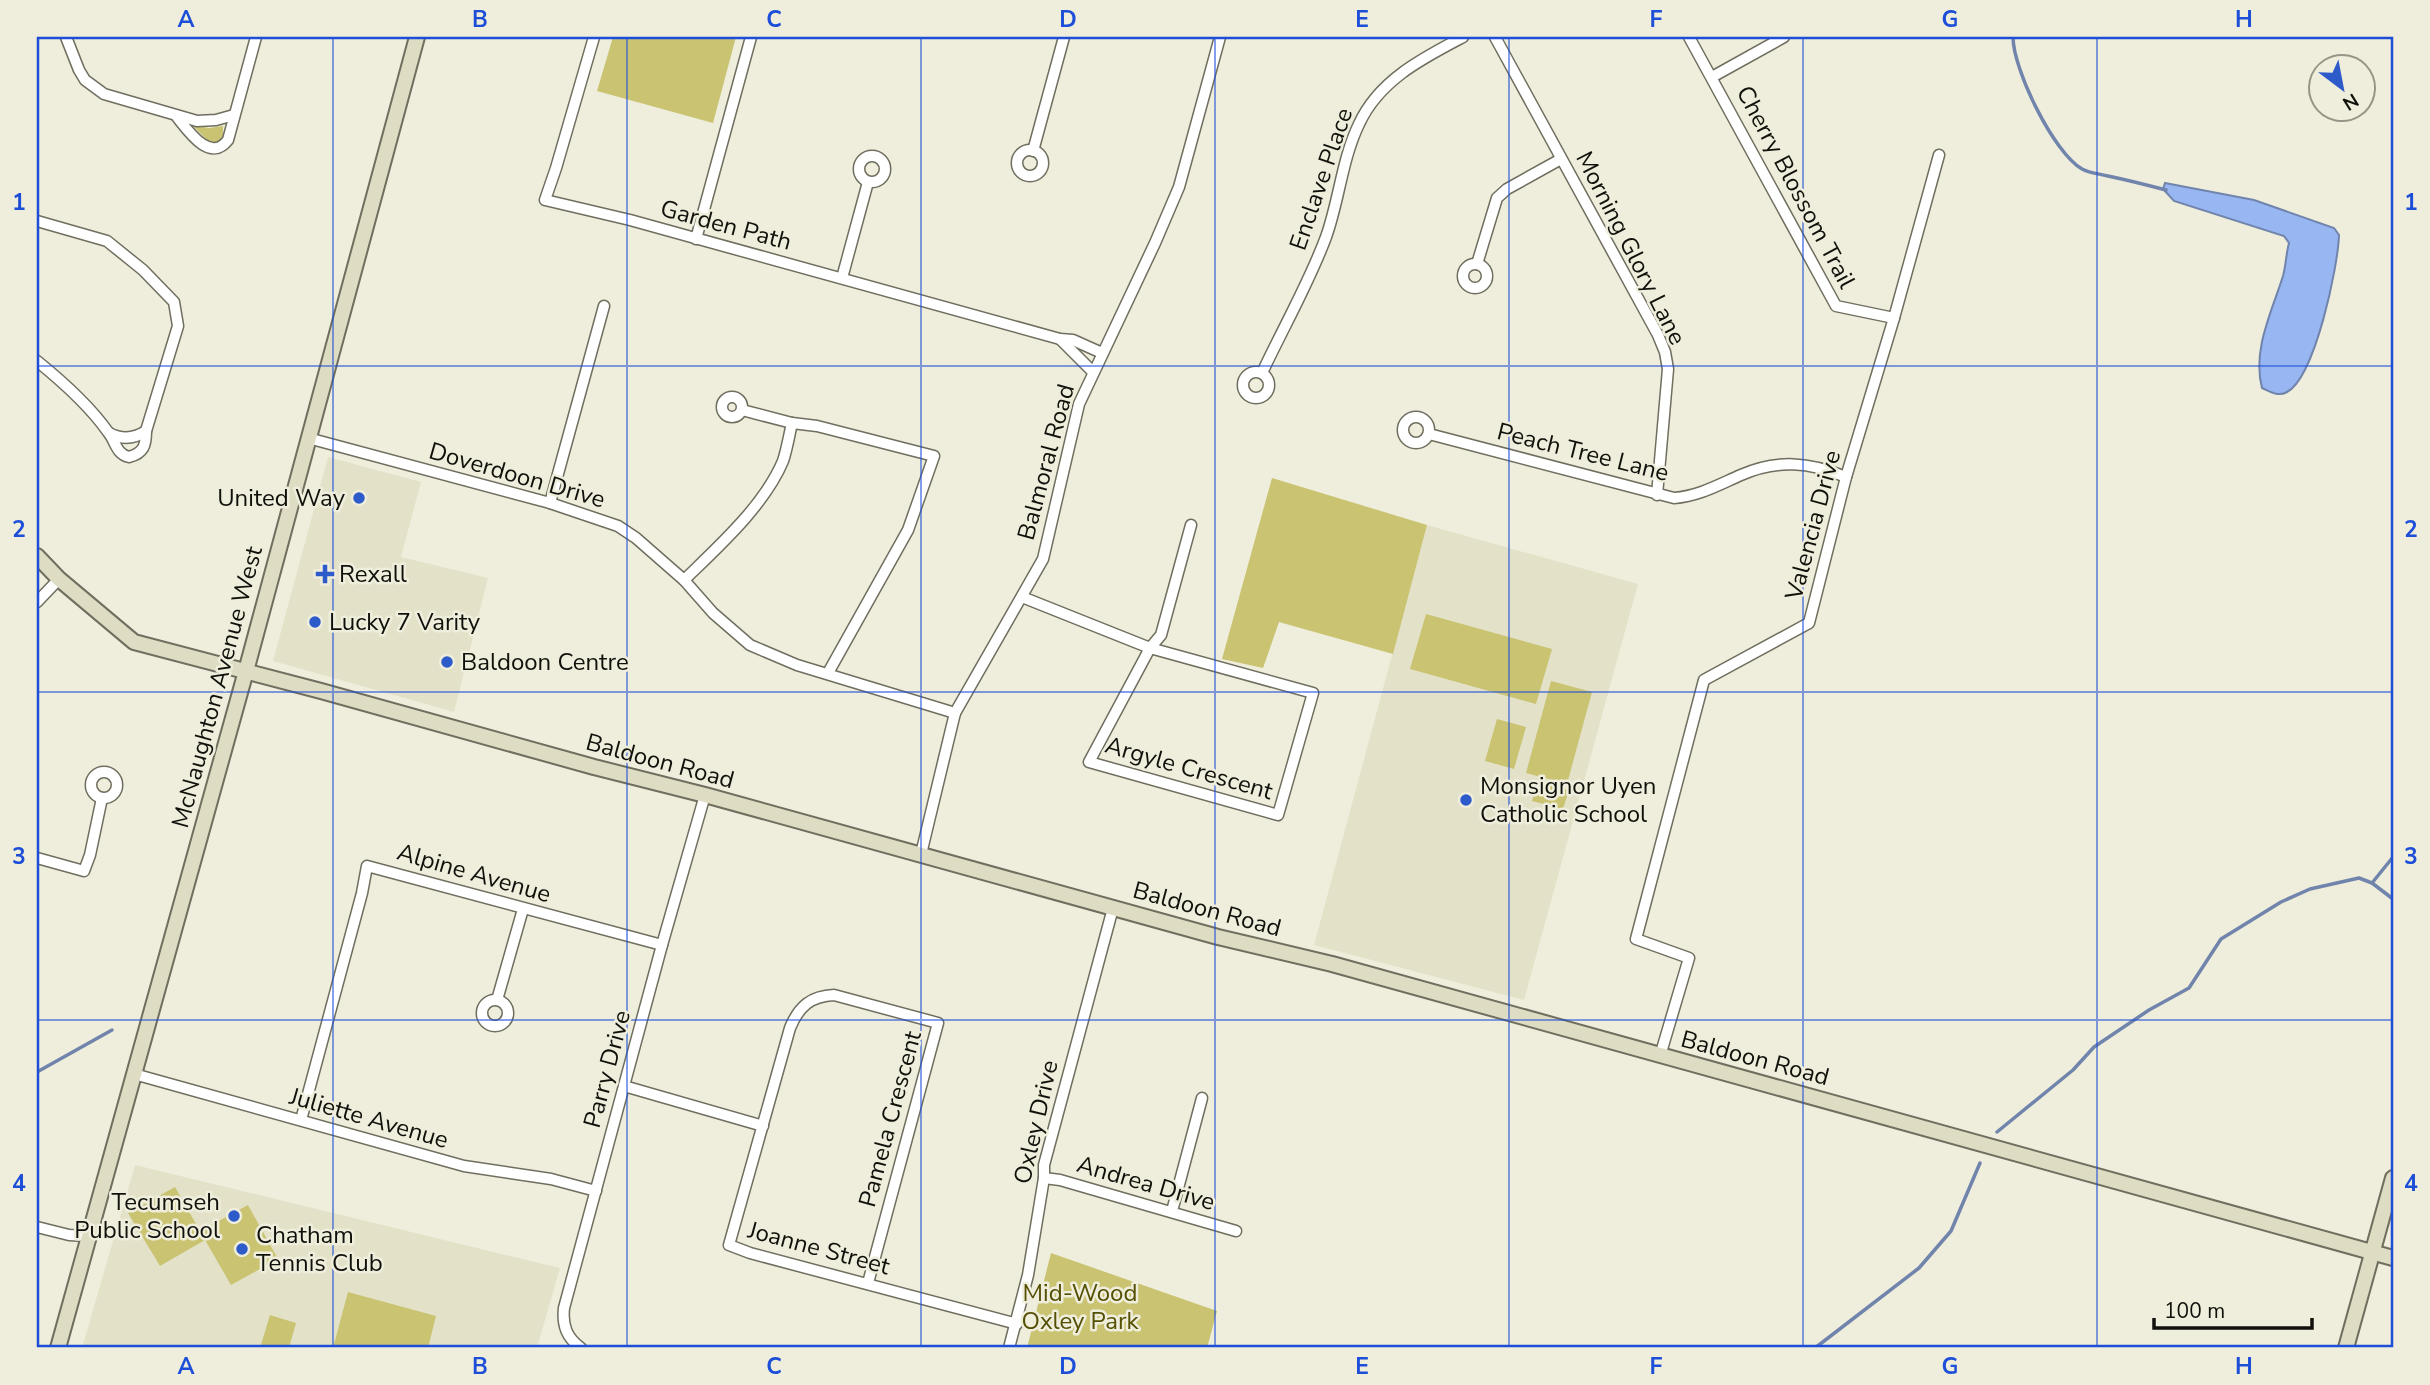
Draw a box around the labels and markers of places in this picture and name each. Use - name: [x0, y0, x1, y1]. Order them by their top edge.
- place label: United Way: [217, 482, 346, 514]
- marker: United Way: [351, 490, 367, 506]
- place label: Rexall: [339, 558, 407, 590]
- marker: Rexall: [317, 566, 333, 582]
- place label: Lucky 7 Varity: [329, 606, 481, 638]
- marker: Lucky 7 Varity: [307, 614, 323, 630]
- place label: Baldoon Centre: [461, 646, 629, 678]
- marker: Baldoon Centre: [439, 654, 455, 670]
- place label: Monsignor Uyen Catholic School: [1480, 770, 1656, 830]
- marker: Monsignor Uyen Catholic School: [1458, 792, 1474, 808]
- place label: Tecumseh Public School: [74, 1186, 220, 1246]
- marker: Tecumseh Public School: [226, 1208, 242, 1224]
- place label: Chatham Tennis Club: [256, 1219, 383, 1279]
- marker: Chatham Tennis Club: [234, 1241, 250, 1257]

